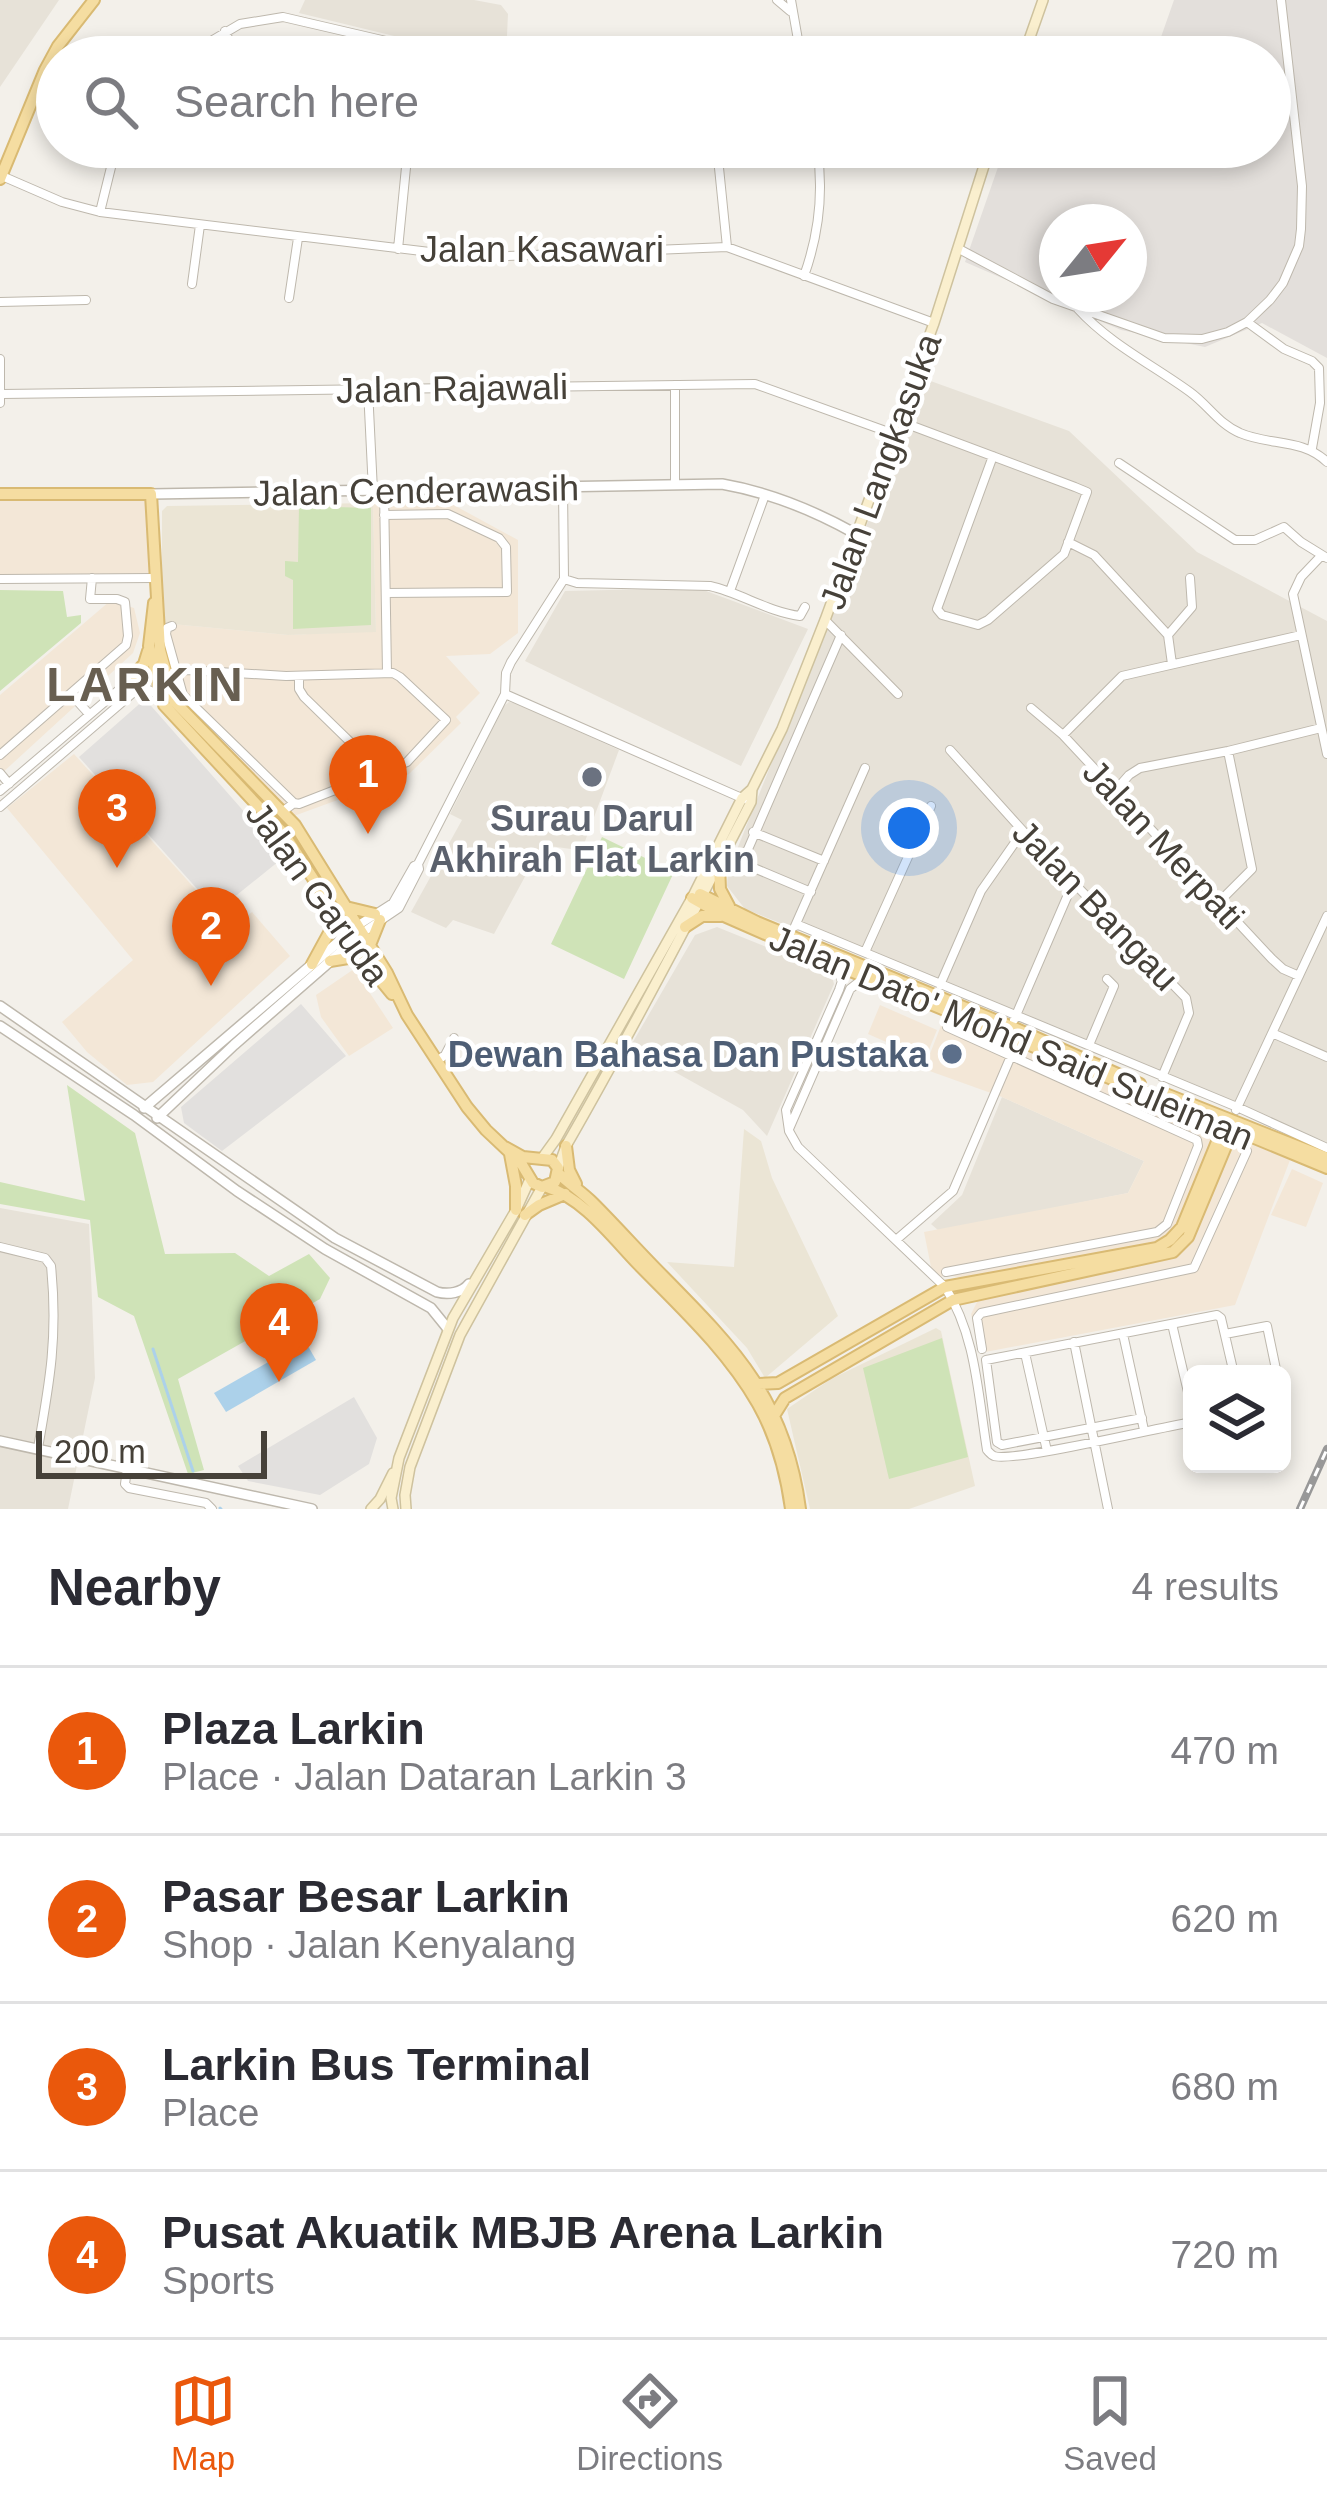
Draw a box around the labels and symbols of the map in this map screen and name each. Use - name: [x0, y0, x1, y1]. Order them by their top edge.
- north arrow: [1039, 204, 1147, 312]
- street label: Jalan Kasawari: [420, 229, 664, 270]
- street label: Jalan Langkasuka: [812, 327, 950, 615]
- street label: Jalan Rajawali: [336, 366, 568, 411]
- street label: Jalan Cenderawasih: [253, 467, 579, 514]
- district label: LARKIN: [46, 658, 246, 711]
- pin: 1: [329, 735, 407, 834]
- street label: Jalan Merpati: [1075, 751, 1252, 937]
- marker: Surau Darul Akhirah Flat Larkin: [579, 764, 605, 790]
- pin: 3: [78, 769, 156, 868]
- street label: Jalan Garuda: [237, 794, 398, 994]
- place label: Surau Darul Akhirah Flat Larkin: [429, 798, 755, 880]
- your location: [879, 798, 939, 858]
- street label: Jalan Bangau: [1004, 812, 1187, 999]
- pin: 2: [172, 887, 250, 986]
- street label: Jalan Dato' Mohd Said Suleiman: [764, 917, 1260, 1158]
- place label: Dewan Bahasa Dan Pustaka: [448, 1034, 929, 1075]
- marker: Dewan Bahasa Dan Pustaka: [939, 1041, 965, 1067]
- pin: 4: [240, 1283, 318, 1382]
- scale bar: [36, 1425, 267, 1478]

